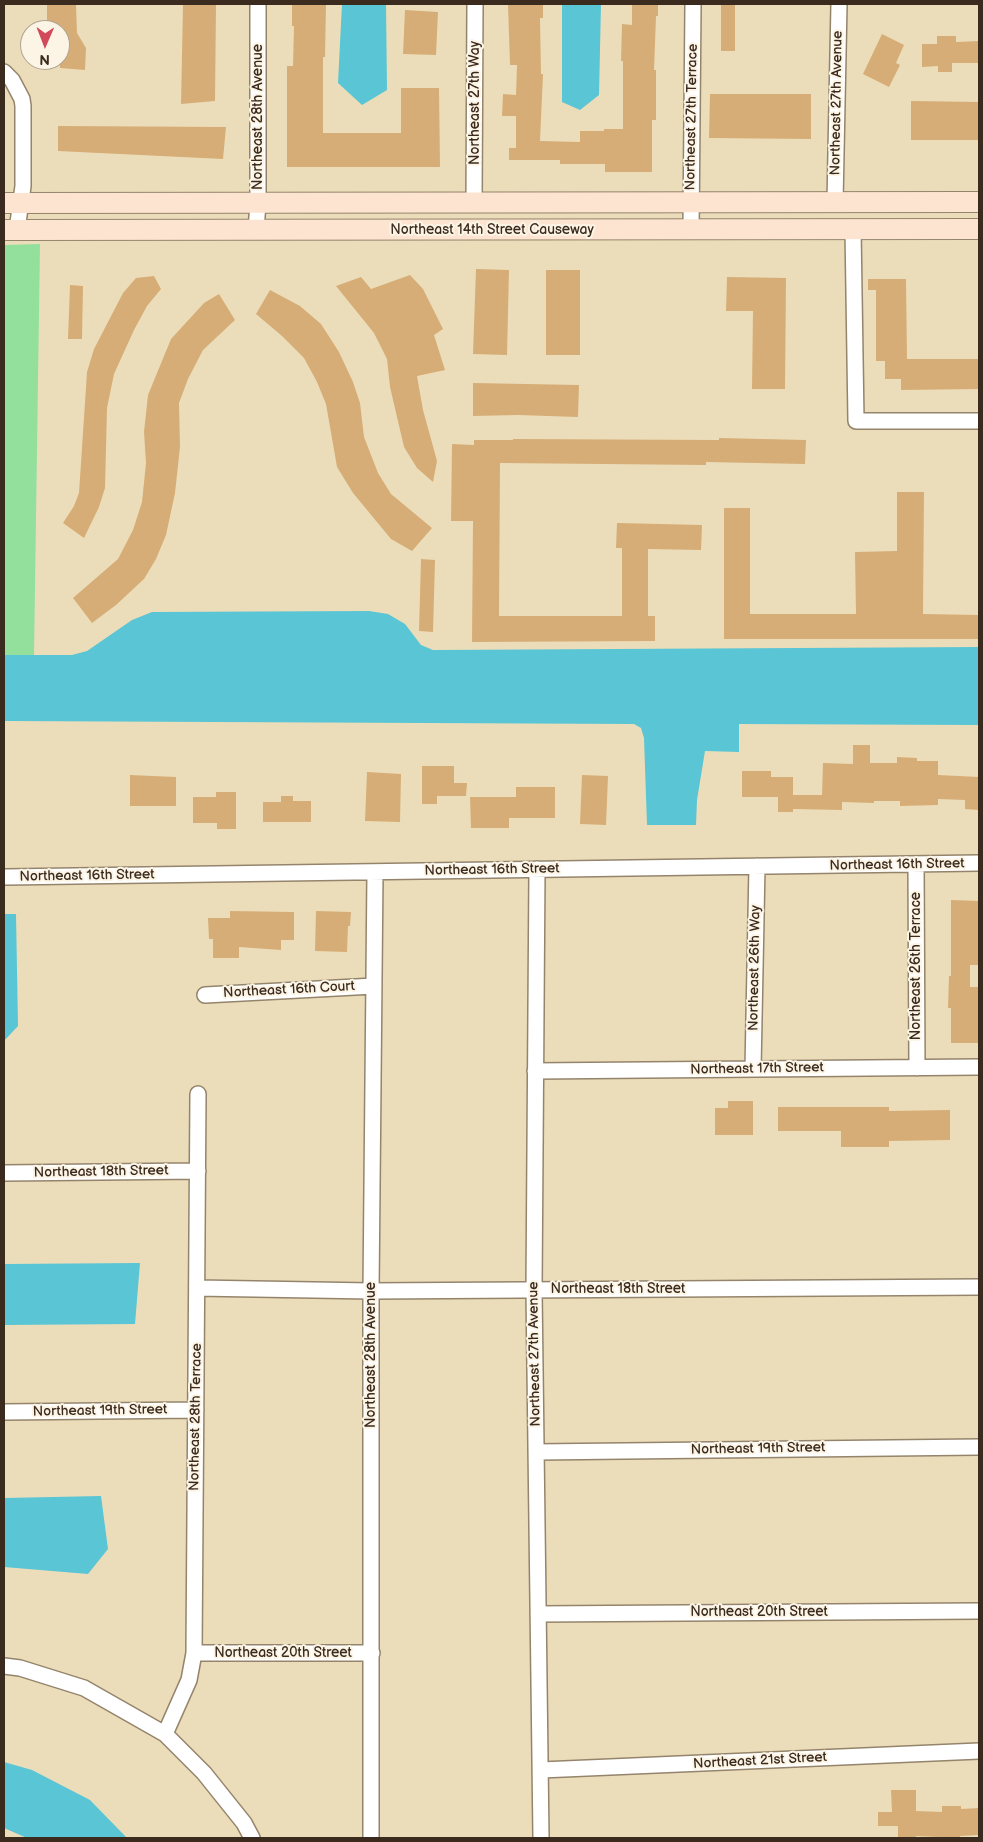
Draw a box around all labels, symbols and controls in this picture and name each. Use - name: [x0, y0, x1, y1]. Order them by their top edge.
- north arrow: [20, 20, 70, 70]
- street label: Northeast 27th Avenue: [827, 30, 847, 176]
- street label: Northeast 27th Way: [467, 41, 483, 165]
- street label: Northeast 28th Avenue: [250, 44, 266, 190]
- street label: Northeast 27th Terrace: [682, 44, 702, 190]
- text: N: [39, 51, 50, 68]
- street label: Northeast 14th Street Causeway: [390, 222, 594, 238]
- street label: Northeast 16th Street: [829, 855, 965, 875]
- street label: Northeast 16th Street: [424, 860, 560, 880]
- street label: Northeast 16th Street: [19, 866, 155, 886]
- street label: Northeast 26th Terrace: [908, 892, 924, 1040]
- street label: Northeast 26th Way: [746, 905, 764, 1031]
- street label: Northeast 16th Court: [223, 978, 355, 1002]
- street label: Northeast 17th Street: [690, 1059, 824, 1079]
- street label: Northeast 18th Street: [33, 1162, 169, 1182]
- street label: Northeast 27th Avenue: [525, 1281, 545, 1427]
- street label: Northeast 18th Street: [551, 1281, 685, 1297]
- street label: Northeast 28th Avenue: [363, 1282, 379, 1428]
- street label: Northeast 28th Terrace: [186, 1343, 206, 1491]
- street label: Northeast 19th Street: [32, 1401, 168, 1421]
- street label: Northeast 19th Street: [690, 1439, 826, 1459]
- street label: Northeast 20th Street: [690, 1604, 828, 1620]
- street label: Northeast 20th Street: [214, 1645, 352, 1661]
- street label: Northeast 21st Street: [693, 1749, 827, 1773]

